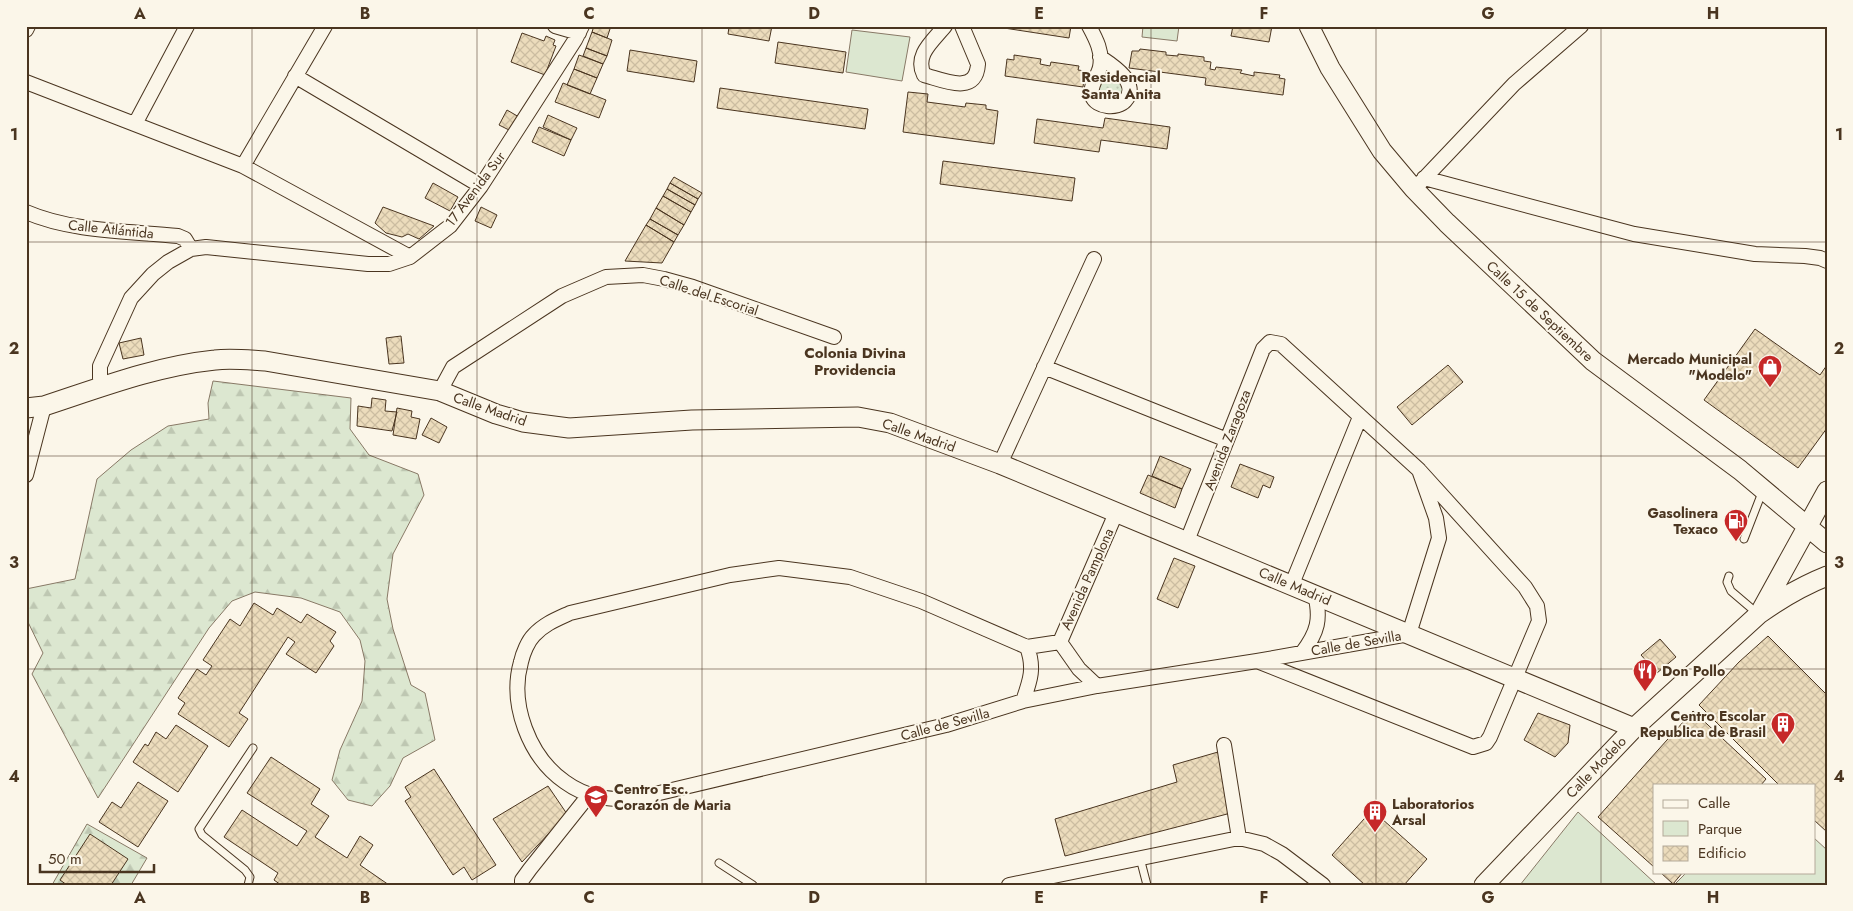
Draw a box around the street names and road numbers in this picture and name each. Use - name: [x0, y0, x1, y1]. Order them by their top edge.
- street label: 17 Avenida Sur: [440, 147, 510, 231]
- street label: Calle Atlántida: [67, 215, 155, 243]
- street label: Calle 15 de Septiembre: [1482, 256, 1598, 366]
- street label: Calle del Escorial: [657, 270, 761, 320]
- street label: Calle Madrid: [451, 387, 529, 431]
- street label: Avenida Zaragoza: [1199, 387, 1255, 493]
- street label: Calle Madrid: [880, 413, 958, 457]
- street label: Avenida Pamplona: [1056, 525, 1118, 633]
- street label: Calle Madrid: [1256, 562, 1334, 610]
- street label: Calle de Sevilla: [1309, 625, 1403, 661]
- street label: Calle de Sevilla: [898, 703, 992, 745]
- street label: Calle Modelo: [1561, 731, 1631, 802]

